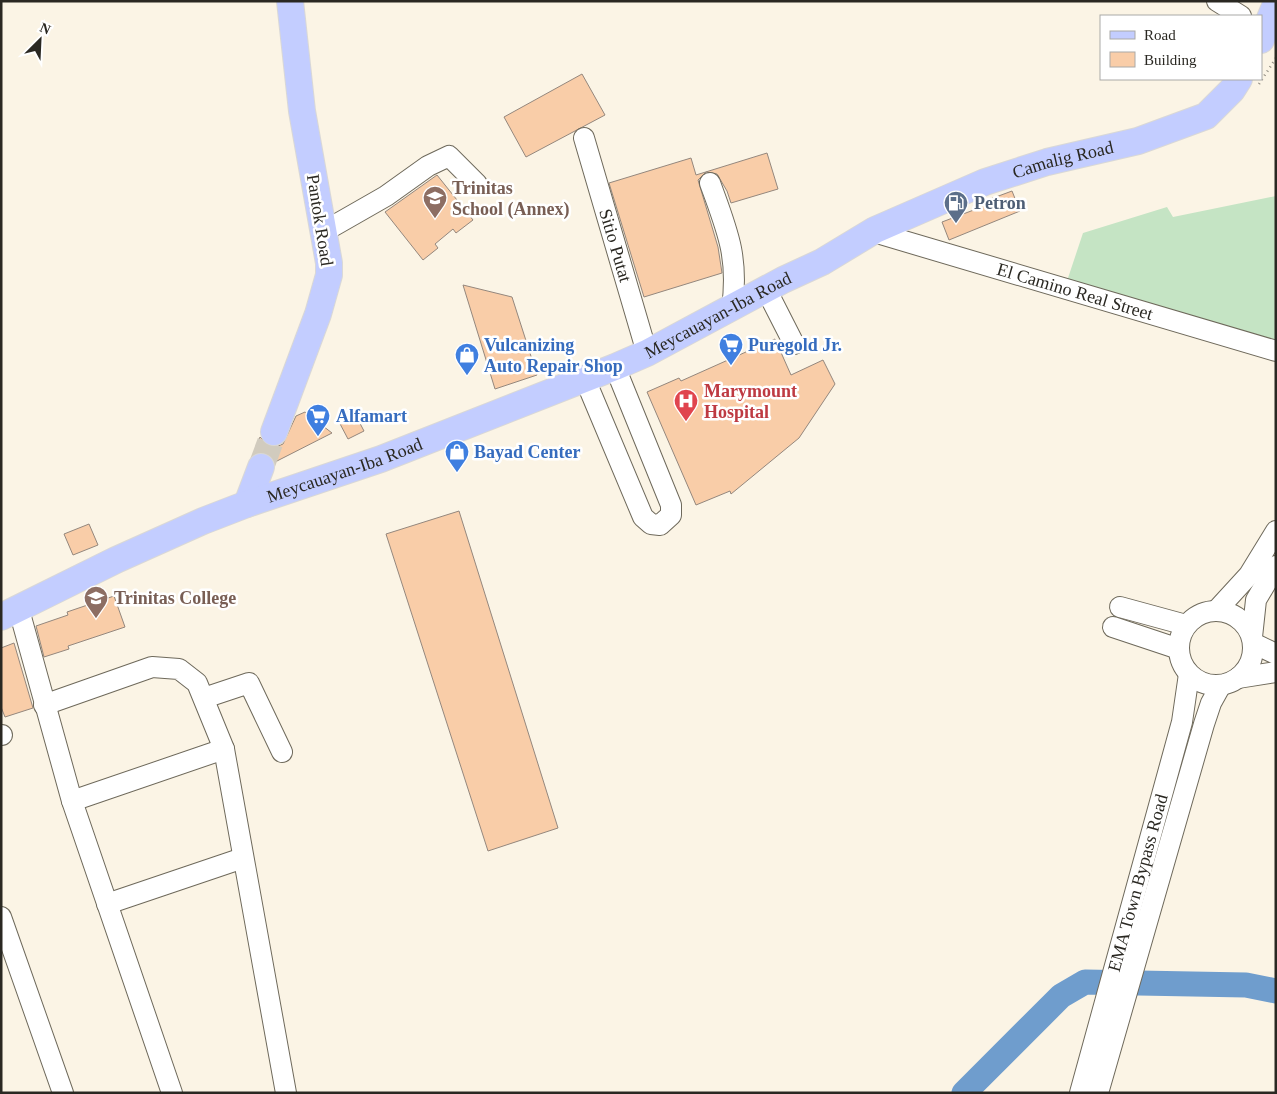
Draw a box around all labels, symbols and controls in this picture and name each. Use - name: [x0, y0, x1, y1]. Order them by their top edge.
- north arrow: [15, 15, 65, 65]
- legend: [1100, 15, 1262, 80]
- text: N: [37, 20, 53, 37]
- text: Road: [1144, 27, 1176, 43]
- text: Building: [1144, 52, 1197, 68]
- street label: Camalig Road: [1010, 137, 1115, 182]
- street label: Pantok Road: [303, 173, 337, 267]
- place label: Trinitas School (Annex): [452, 178, 570, 220]
- school or university icon: Trinitas School (Annex): [422, 185, 448, 219]
- fuel station icon: Petron: [943, 190, 969, 224]
- place label: Petron: [974, 193, 1026, 213]
- street label: Sitio Putat: [595, 206, 636, 285]
- street label: El Camino Real Street: [995, 259, 1155, 324]
- street label: Meycauayan-Iba Road: [641, 268, 794, 362]
- supermarket icon: Puregold Jr.: [718, 332, 744, 366]
- place label: Vulcanizing Auto Repair Shop: [484, 335, 623, 376]
- place label: Puregold Jr.: [748, 335, 842, 355]
- shop icon: Vulcanizing Auto Repair Shop: [454, 342, 480, 376]
- place label: Marymount Hospital: [704, 381, 797, 422]
- hospital icon: Marymount Hospital: [673, 388, 699, 422]
- supermarket icon: Alfamart: [305, 403, 331, 437]
- place label: Alfamart: [336, 406, 407, 426]
- street label: Meycauayan-Iba Road: [264, 434, 425, 507]
- shop icon: Bayad Center: [444, 439, 470, 473]
- place label: Bayad Center: [474, 442, 581, 462]
- school or university icon: Trinitas College: [83, 585, 109, 619]
- place label: Trinitas College: [114, 588, 236, 608]
- street label: EMA Town Bypass Road: [1104, 792, 1172, 974]

